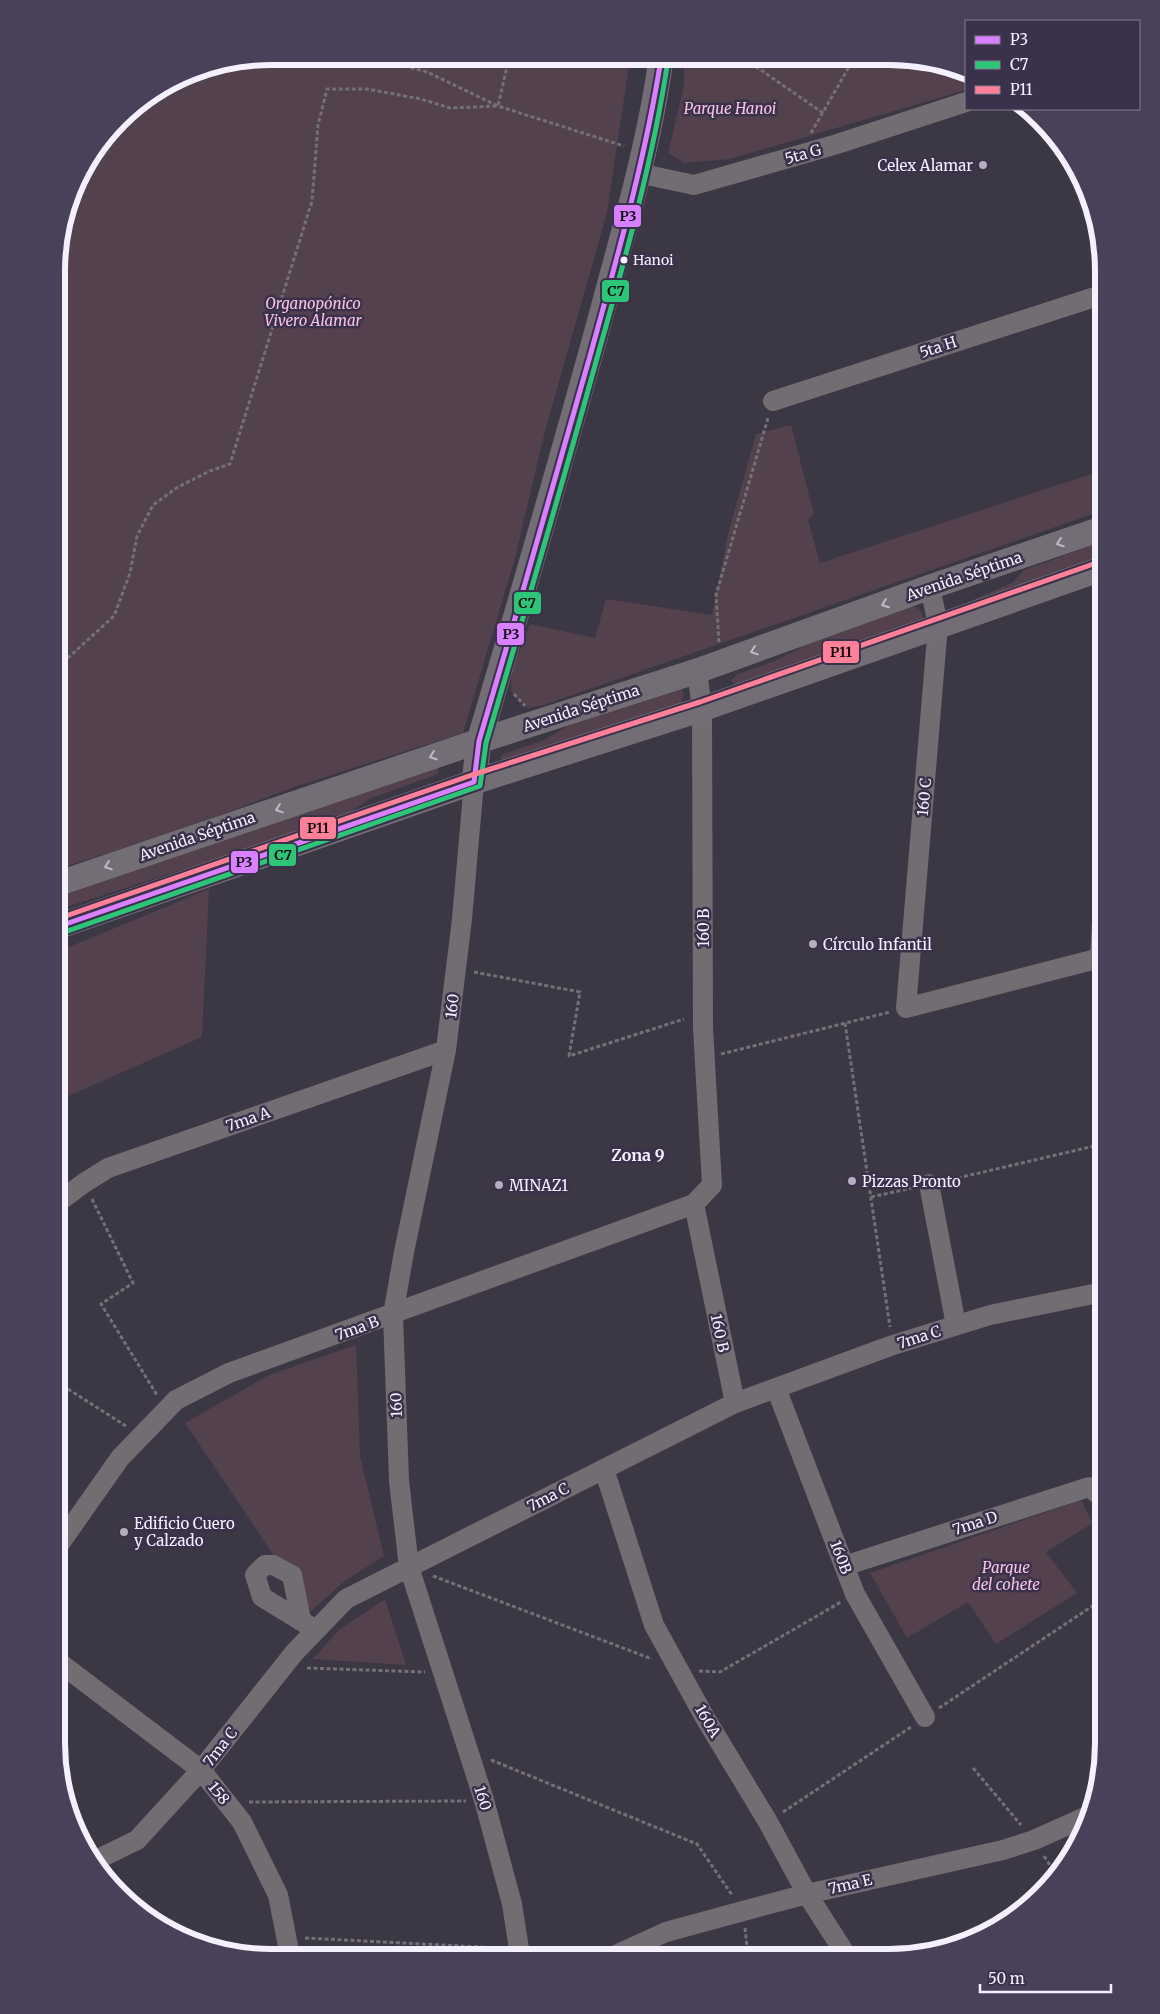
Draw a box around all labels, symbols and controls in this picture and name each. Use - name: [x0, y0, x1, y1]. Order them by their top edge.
- legend: [965, 20, 1140, 110]
- text: P3: [1010, 30, 1028, 49]
- text: C7: [1010, 55, 1029, 74]
- text: P11: [1010, 80, 1033, 99]
- park label: Parque Hanoi: [684, 99, 776, 118]
- street label: 5ta G: [783, 140, 823, 168]
- place label: Celex Alamar: [878, 156, 973, 175]
- marker: Celex Alamar: [977, 159, 989, 171]
- line badge: P3: [613, 204, 642, 228]
- text: P3: [619, 207, 637, 225]
- place label: Hanoi: [633, 251, 674, 269]
- marker: Hanoi: [619, 255, 629, 265]
- line badge: C7: [601, 279, 630, 303]
- text: C7: [607, 282, 625, 300]
- park label: Organopónico Vivero Alamar: [264, 294, 363, 330]
- street label: 5ta H: [917, 332, 959, 362]
- one-way arrow: [1057, 537, 1065, 547]
- street label: Avenida Séptima: [903, 547, 1024, 605]
- line badge: C7: [513, 591, 542, 615]
- text: C7: [518, 594, 536, 612]
- one-way arrow: [881, 598, 889, 608]
- line badge: P3: [496, 622, 525, 646]
- text: P3: [502, 625, 520, 643]
- line badge: P11: [822, 640, 860, 664]
- text: P11: [830, 643, 852, 661]
- one-way arrow: [751, 645, 759, 655]
- street label: Avenida Séptima: [519, 680, 642, 736]
- one-way arrow: [429, 751, 437, 761]
- street label: 160 C: [913, 777, 935, 817]
- one-way arrow: [275, 803, 283, 813]
- street label: Avenida Séptima: [136, 807, 257, 865]
- line badge: P11: [299, 816, 337, 840]
- text: P11: [307, 819, 329, 837]
- line badge: C7: [268, 843, 297, 867]
- text: C7: [274, 846, 292, 864]
- line badge: P3: [230, 850, 259, 874]
- text: P3: [235, 853, 253, 871]
- one-way arrow: [105, 860, 113, 870]
- street label: 160 B: [694, 909, 713, 947]
- place label: Círculo Infantil: [823, 935, 932, 954]
- marker: Círculo Infantil: [807, 938, 819, 950]
- street label: 160: [441, 992, 463, 1020]
- street label: 7ma A: [223, 1103, 273, 1135]
- district label: Zona 9: [611, 1145, 665, 1165]
- place label: Pizzas Pronto: [862, 1172, 961, 1191]
- marker: Pizzas Pronto: [846, 1175, 858, 1187]
- place label: MINAZ1: [509, 1176, 568, 1195]
- marker: MINAZ1: [493, 1179, 505, 1191]
- street label: 7ma B: [333, 1311, 381, 1345]
- street label: 160 B: [707, 1312, 733, 1354]
- street label: 7ma C: [895, 1321, 943, 1353]
- street label: 160: [386, 1392, 406, 1418]
- street label: 7ma C: [524, 1478, 572, 1516]
- street label: 7ma D: [950, 1507, 1000, 1539]
- place label: Edificio Cuero y Calzado: [134, 1514, 235, 1550]
- marker: Edificio Cuero y Calzado: [118, 1526, 130, 1538]
- street label: 160B: [826, 1538, 856, 1576]
- park label: Parque del cohete: [972, 1558, 1040, 1594]
- street label: 160A: [691, 1701, 725, 1741]
- street label: 7ma C: [199, 1723, 241, 1770]
- street label: 158: [204, 1778, 234, 1808]
- street label: 160: [470, 1783, 496, 1813]
- street label: 7ma E: [826, 1870, 874, 1898]
- scale bar: [980, 1962, 1111, 1994]
- text: 50 m: [988, 1969, 1025, 1988]

